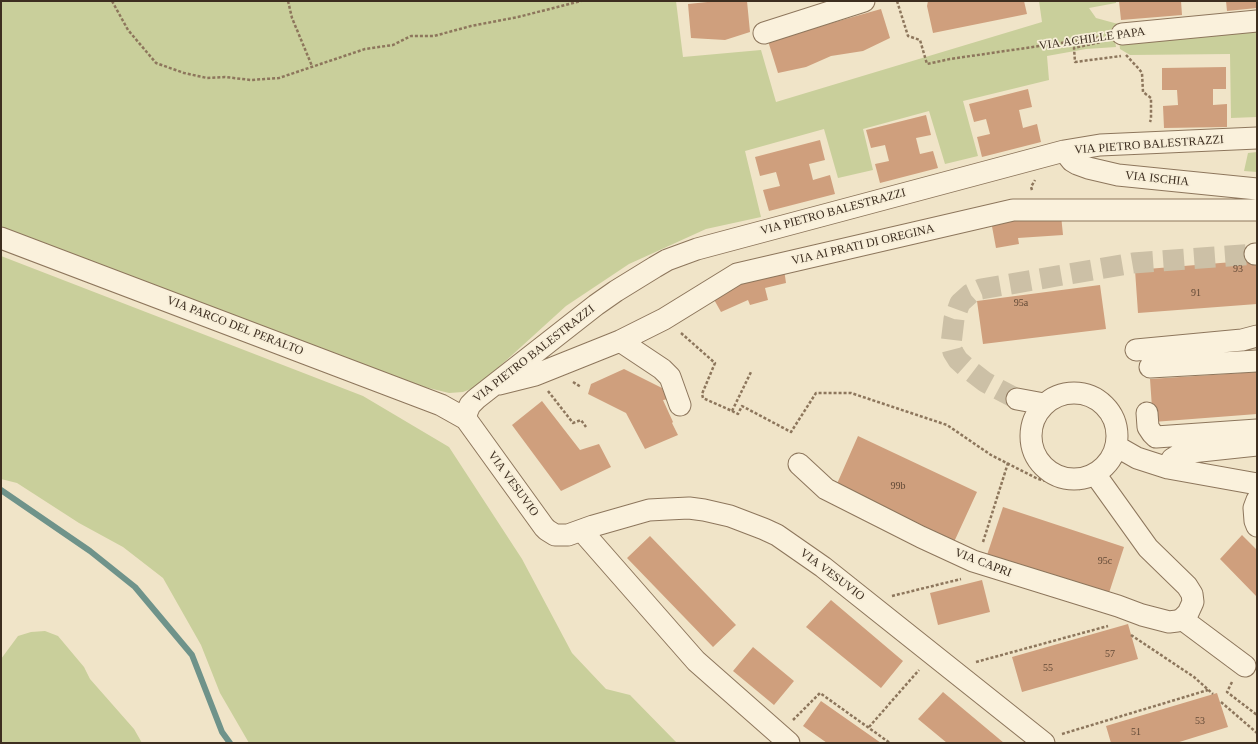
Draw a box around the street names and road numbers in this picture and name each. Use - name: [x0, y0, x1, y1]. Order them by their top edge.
- street label: VIA ACHILLE PAPA: [1038, 24, 1146, 54]
- street label: VIA PIETRO BALESTRAZZI: [1074, 133, 1224, 157]
- street label: VIA ISCHIA: [1124, 168, 1190, 190]
- street label: VIA PIETRO BALESTRAZZI: [759, 186, 907, 238]
- street label: VIA AI PRATI DI OREGINA: [790, 222, 936, 268]
- street label: VIA PARCO DEL PERALTO: [165, 293, 305, 359]
- street label: VIA PIETRO BALESTRAZZI: [470, 302, 598, 406]
- street label: VIA VESUVIO: [485, 449, 541, 519]
- street label: VIA VESUVIO: [797, 546, 867, 604]
- street label: VIA CAPRI: [953, 546, 1013, 580]

